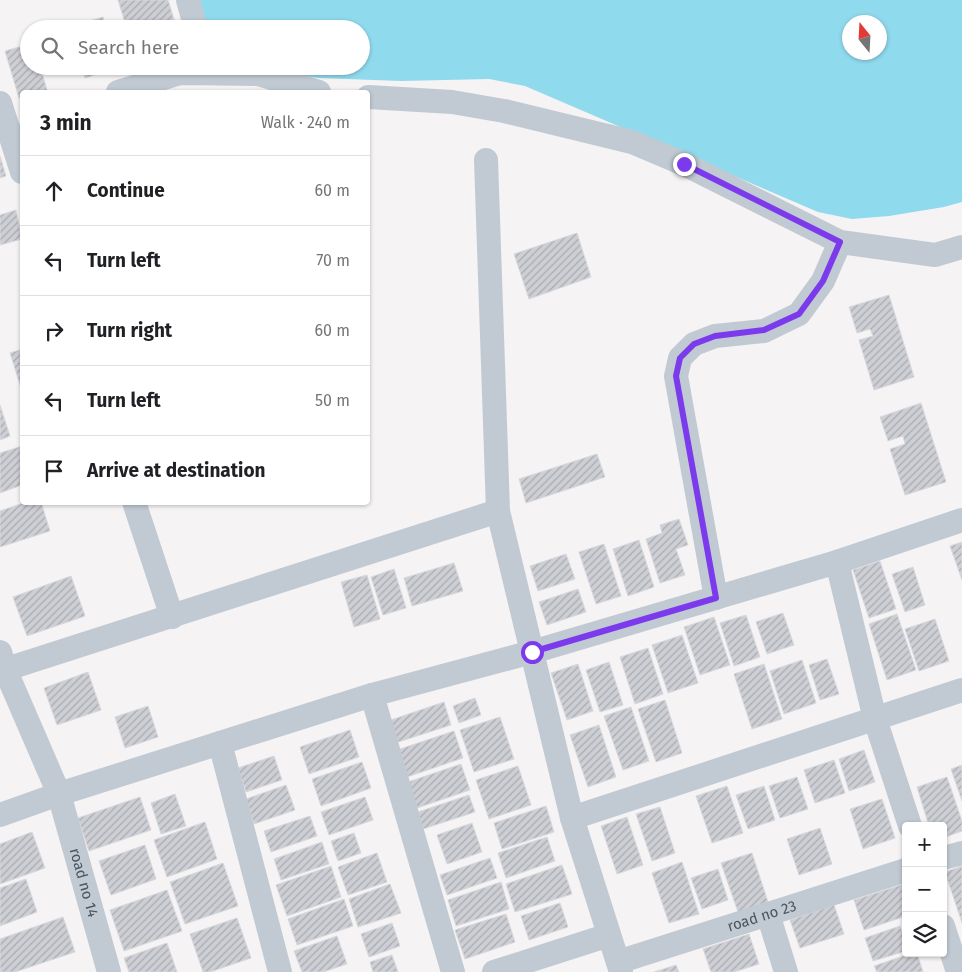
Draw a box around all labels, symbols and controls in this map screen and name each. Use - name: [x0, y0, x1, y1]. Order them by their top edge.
- north arrow: [842, 15, 887, 60]
- search box: [20, 20, 370, 75]
- icon: search: [38, 34, 66, 62]
- text: Search here: [78, 36, 179, 59]
- text: 3 min: [40, 110, 92, 136]
- text: Walk · 240 m: [261, 113, 350, 132]
- route end: [673, 153, 696, 176]
- icon: ahead: [40, 177, 68, 205]
- text: Continue: [87, 179, 165, 202]
- text: 60 m: [315, 181, 350, 200]
- icon: left: [40, 247, 68, 275]
- text: Turn left: [87, 249, 161, 272]
- text: 70 m: [316, 251, 350, 270]
- icon: right: [40, 317, 68, 345]
- text: Turn right: [87, 319, 172, 342]
- text: 60 m: [315, 321, 350, 340]
- icon: left: [40, 387, 68, 415]
- text: Turn left: [87, 389, 161, 412]
- text: 50 m: [315, 391, 350, 410]
- icon: arrive: [40, 457, 68, 485]
- text: Arrive at destination: [87, 459, 266, 482]
- route start: [521, 641, 544, 664]
- map controls: [902, 822, 947, 957]
- button: +: [902, 822, 947, 867]
- street label: road no 14: [66, 846, 102, 919]
- button: −: [902, 867, 947, 912]
- street label: road no 23: [725, 897, 799, 936]
- button: layers: [902, 912, 947, 957]

